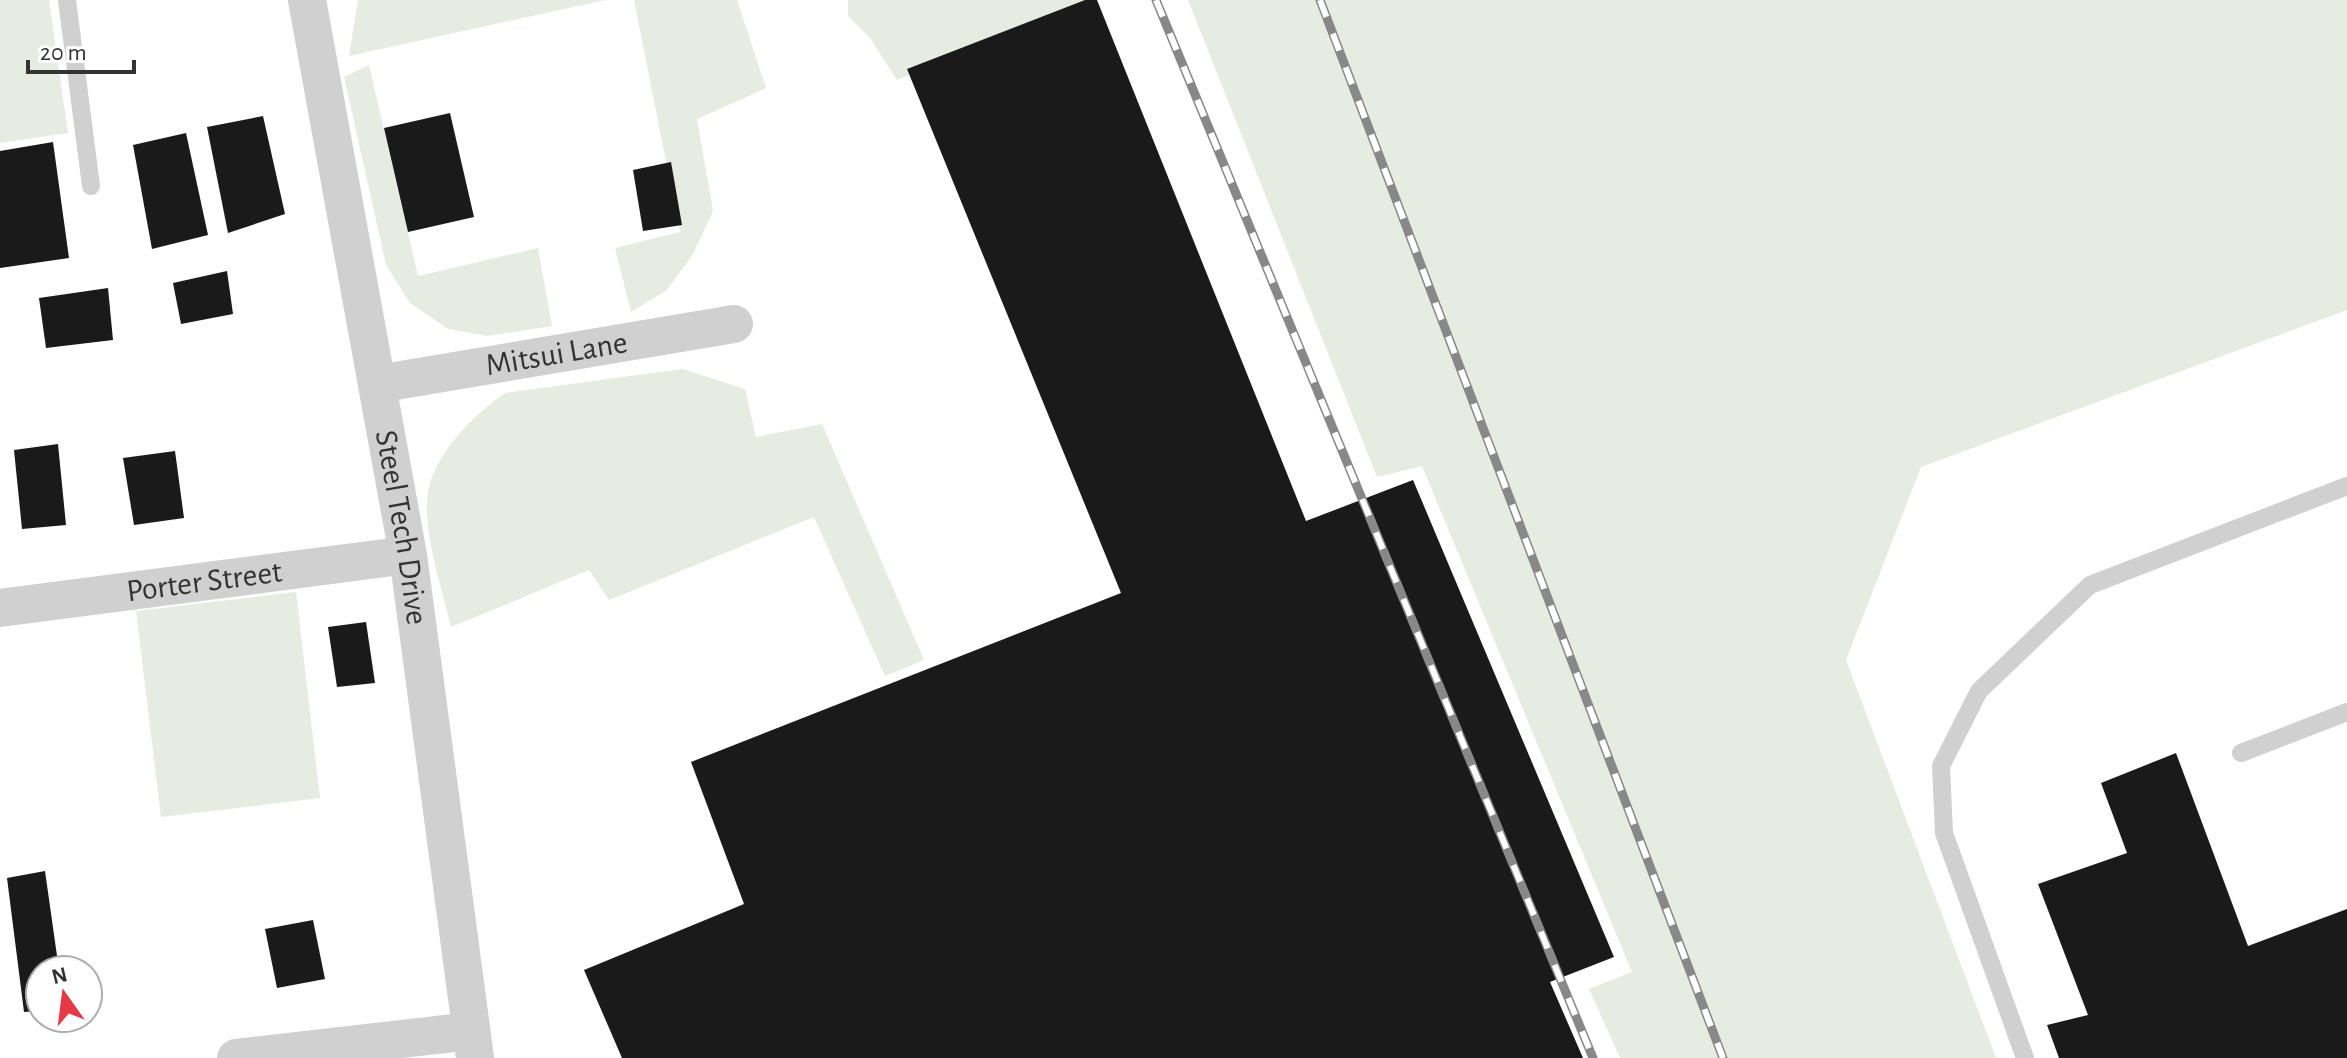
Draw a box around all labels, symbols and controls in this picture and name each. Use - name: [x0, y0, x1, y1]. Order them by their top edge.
- scale bar: [28, 24, 134, 74]
- text: 20 m: [40, 41, 87, 65]
- street label: Mitsui Lane: [483, 326, 630, 382]
- street label: Steel Tech Drive: [370, 428, 433, 627]
- street label: Porter Street: [125, 556, 284, 607]
- north arrow: [24, 954, 104, 1034]
- text: N: [49, 963, 69, 988]

